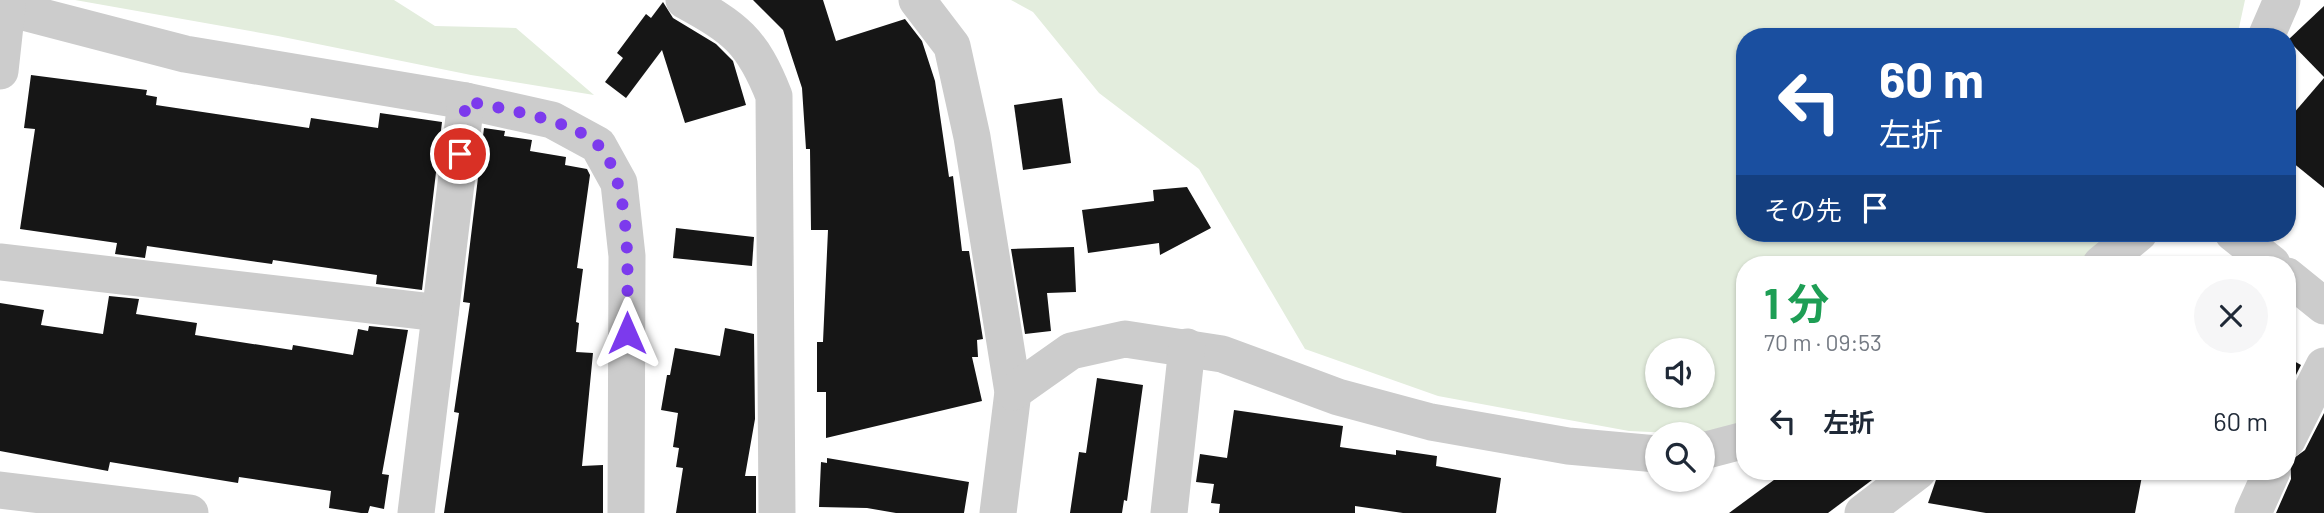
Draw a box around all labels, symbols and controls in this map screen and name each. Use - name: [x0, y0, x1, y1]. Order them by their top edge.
- text: 60 m: [1879, 49, 1984, 108]
- icon: left: [1764, 56, 1855, 147]
- text: 左折: [1879, 114, 1943, 152]
- pin: [430, 124, 490, 184]
- icon: arrive: [441, 135, 479, 173]
- icon: arrive: [1856, 189, 1894, 227]
- text: その先: [1764, 194, 1842, 225]
- text: 1 分: [1764, 277, 1829, 327]
- button: close: [2194, 279, 2268, 353]
- position arrow: [590, 296, 664, 370]
- text: 70 m · 09:53: [1764, 328, 1882, 356]
- map controls: [1645, 338, 1715, 492]
- button: sound: [1645, 338, 1715, 408]
- icon: left: [1764, 402, 1802, 440]
- text: 60 m: [2213, 405, 2268, 436]
- text: 左折: [1823, 406, 1875, 437]
- button: search: [1645, 422, 1715, 492]

